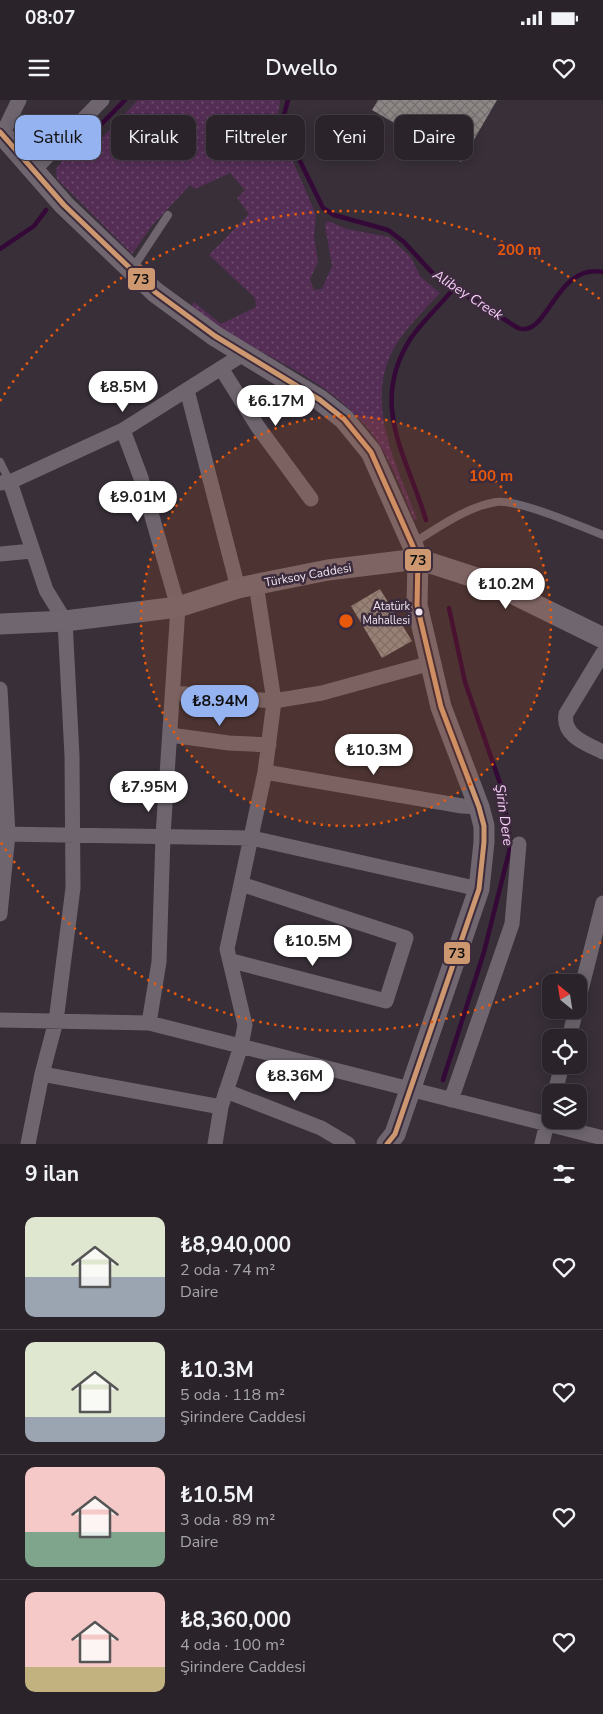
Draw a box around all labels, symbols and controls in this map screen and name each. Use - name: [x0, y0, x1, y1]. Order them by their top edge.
- text: 08:07: [25, 5, 75, 31]
- text: Dwello: [265, 53, 338, 83]
- icon: menu: [25, 54, 53, 82]
- icon: heart: [550, 54, 578, 82]
- chip: Satılık: [15, 115, 101, 160]
- chip: Kiralık: [111, 115, 196, 160]
- chip: Filtreler: [206, 115, 305, 160]
- chip: Yeni: [315, 115, 384, 160]
- chip: Daire: [394, 115, 473, 160]
- text: 200 m: [497, 240, 541, 260]
- water label: Alibey Creek: [428, 265, 508, 325]
- line badge: 73: [127, 267, 156, 291]
- text: 73: [133, 270, 149, 289]
- pin: ₺8.5M: [88, 370, 158, 413]
- text: ₺8.5M: [100, 376, 146, 398]
- pin: ₺6.17M: [235, 384, 317, 427]
- text: ₺6.17M: [248, 390, 304, 412]
- text: 100 m: [469, 466, 513, 486]
- pin: ₺9.01M: [97, 480, 179, 523]
- text: ₺9.01M: [110, 486, 166, 508]
- line badge: 73: [404, 548, 432, 572]
- text: 73: [410, 551, 426, 570]
- street label: Türksoy Caddesi: [263, 559, 353, 591]
- pin: ₺10.2M: [465, 568, 547, 610]
- text: ₺10.2M: [478, 573, 534, 595]
- place label: Atatürk Mahallesi: [363, 599, 410, 628]
- marker: Atatürk Mahallesi: [414, 607, 424, 617]
- centre of rings: [337, 612, 355, 630]
- pin: ₺8.94M: [179, 684, 261, 727]
- text: ₺8.94M: [192, 690, 248, 712]
- pin: ₺10.3M: [333, 734, 415, 776]
- text: ₺10.3M: [346, 739, 402, 761]
- pin: ₺7.95M: [108, 770, 190, 813]
- text: ₺7.95M: [121, 776, 177, 798]
- water label: Şirin Dere: [490, 783, 518, 848]
- pin: ₺10.5M: [272, 924, 354, 967]
- text: ₺10.5M: [285, 930, 341, 952]
- line badge: 73: [443, 941, 471, 965]
- text: 73: [449, 944, 465, 963]
- north arrow: [542, 974, 588, 1019]
- map controls: [542, 974, 587, 1129]
- button: locate: [542, 1029, 587, 1074]
- pin: ₺8.36M: [254, 1060, 336, 1102]
- text: ₺8.36M: [267, 1065, 323, 1087]
- button: layers: [542, 1084, 587, 1129]
- text: 9 ilan: [25, 1160, 79, 1188]
- icon: filters: [550, 1160, 578, 1188]
- text: ₺8,940,000: [180, 1231, 291, 1259]
- icon: home: [65, 1237, 125, 1297]
- icon: heart: [550, 1253, 578, 1281]
- text: 2 oda · 74 m²: [180, 1259, 275, 1281]
- text: Daire: [180, 1281, 218, 1303]
- text: ₺10.3M: [180, 1356, 254, 1384]
- icon: home: [65, 1362, 125, 1422]
- icon: heart: [550, 1378, 578, 1406]
- text: 5 oda · 118 m²: [180, 1384, 285, 1406]
- text: Şirindere Caddesi: [180, 1406, 306, 1428]
- text: ₺10.5M: [180, 1481, 254, 1509]
- icon: home: [65, 1487, 125, 1547]
- icon: heart: [550, 1503, 578, 1531]
- text: 3 oda · 89 m²: [180, 1509, 275, 1531]
- text: Daire: [180, 1531, 218, 1553]
- text: ₺8,360,000: [180, 1606, 291, 1634]
- icon: home: [65, 1612, 125, 1672]
- icon: heart: [550, 1628, 578, 1656]
- text: 4 oda · 100 m²: [180, 1634, 285, 1656]
- text: Şirindere Caddesi: [180, 1656, 306, 1678]

